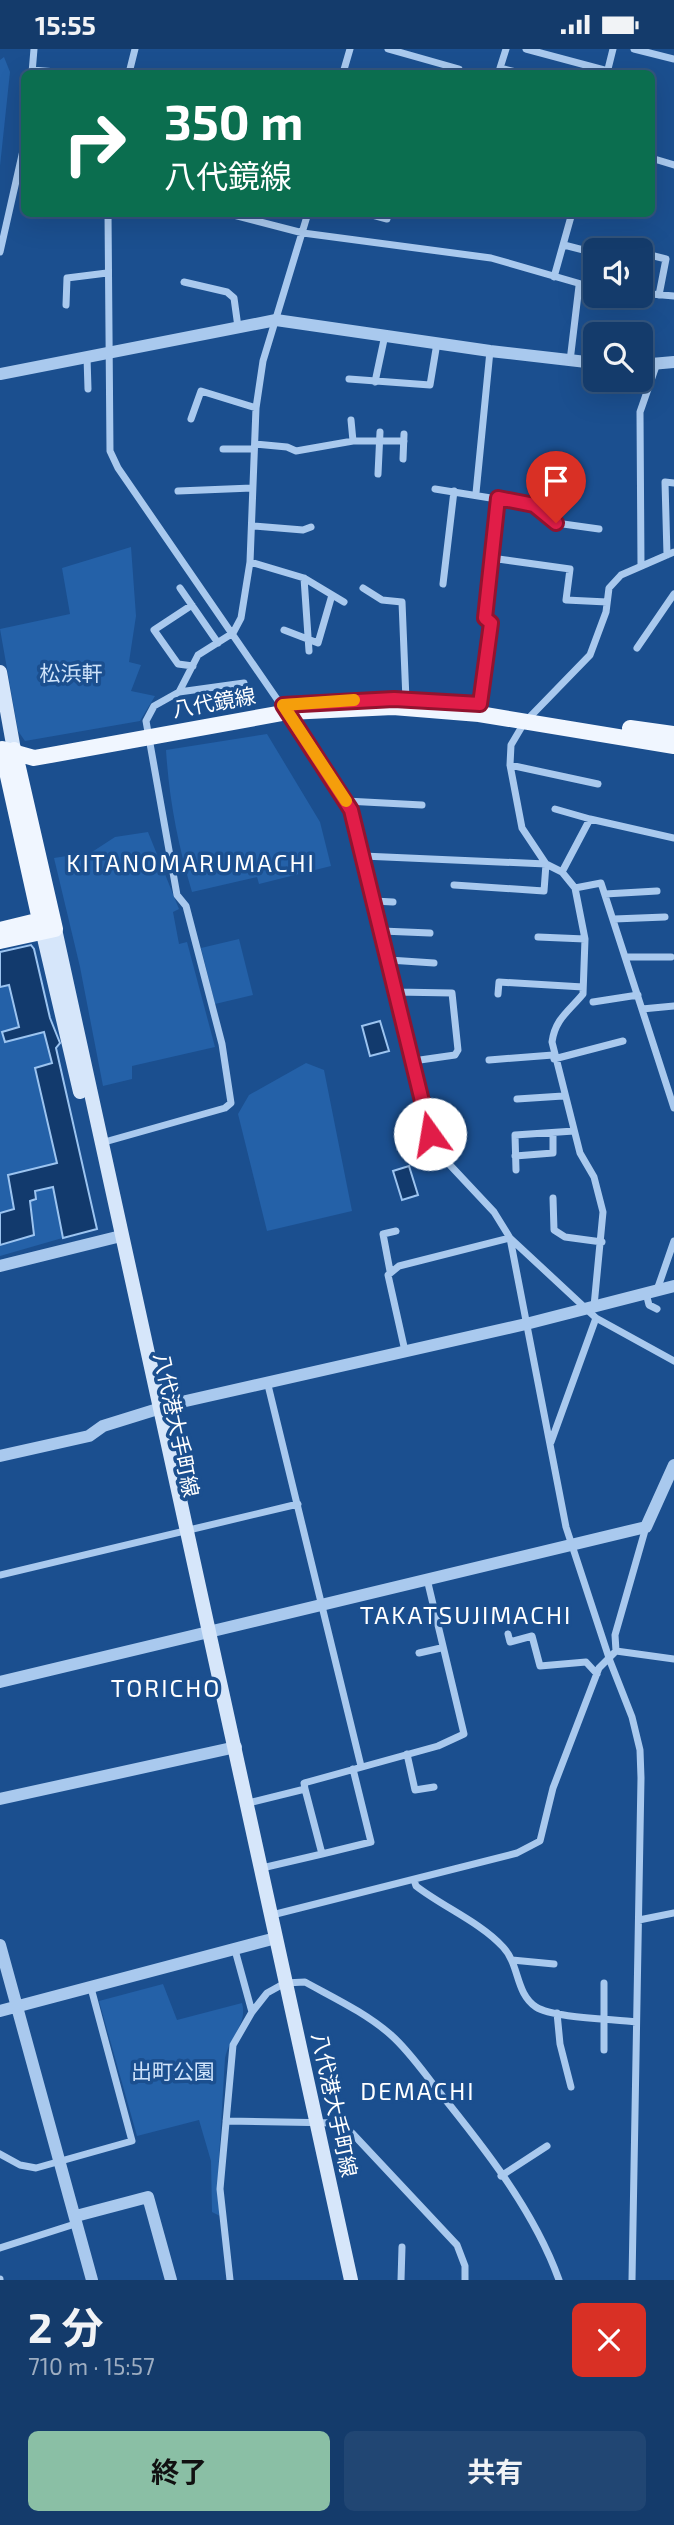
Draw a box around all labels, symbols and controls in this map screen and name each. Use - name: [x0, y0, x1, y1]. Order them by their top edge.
- text: 15:55: [35, 9, 96, 40]
- text: 350 m: [164, 91, 304, 150]
- icon: right: [49, 98, 140, 189]
- text: 八代鏡線: [164, 156, 292, 194]
- map controls: [583, 238, 653, 392]
- button: sound: [583, 238, 653, 308]
- button: search: [583, 322, 653, 392]
- pin: [526, 451, 586, 523]
- icon: arrive: [537, 462, 575, 500]
- park label: 松浜軒: [40, 660, 103, 685]
- street label: 八代鏡線: [170, 682, 257, 721]
- district label: KITANOMARUMACHI: [66, 848, 316, 877]
- position arrow: [393, 1097, 467, 1171]
- street label: 八代港大手町線: [150, 1350, 205, 1499]
- district label: TAKATSUJIMACHI: [360, 1600, 572, 1629]
- district label: TORICHO: [111, 1673, 221, 1702]
- street label: 八代港大手町線: [308, 2030, 363, 2179]
- park label: 出町公園: [131, 2058, 215, 2083]
- district label: DEMACHI: [360, 2076, 476, 2105]
- text: 2 分: [28, 2301, 103, 2351]
- button: close: [572, 2303, 646, 2377]
- text: 710 m · 15:57: [28, 2352, 155, 2380]
- button: 終了: [28, 2431, 330, 2511]
- button: 共有: [344, 2431, 646, 2511]

